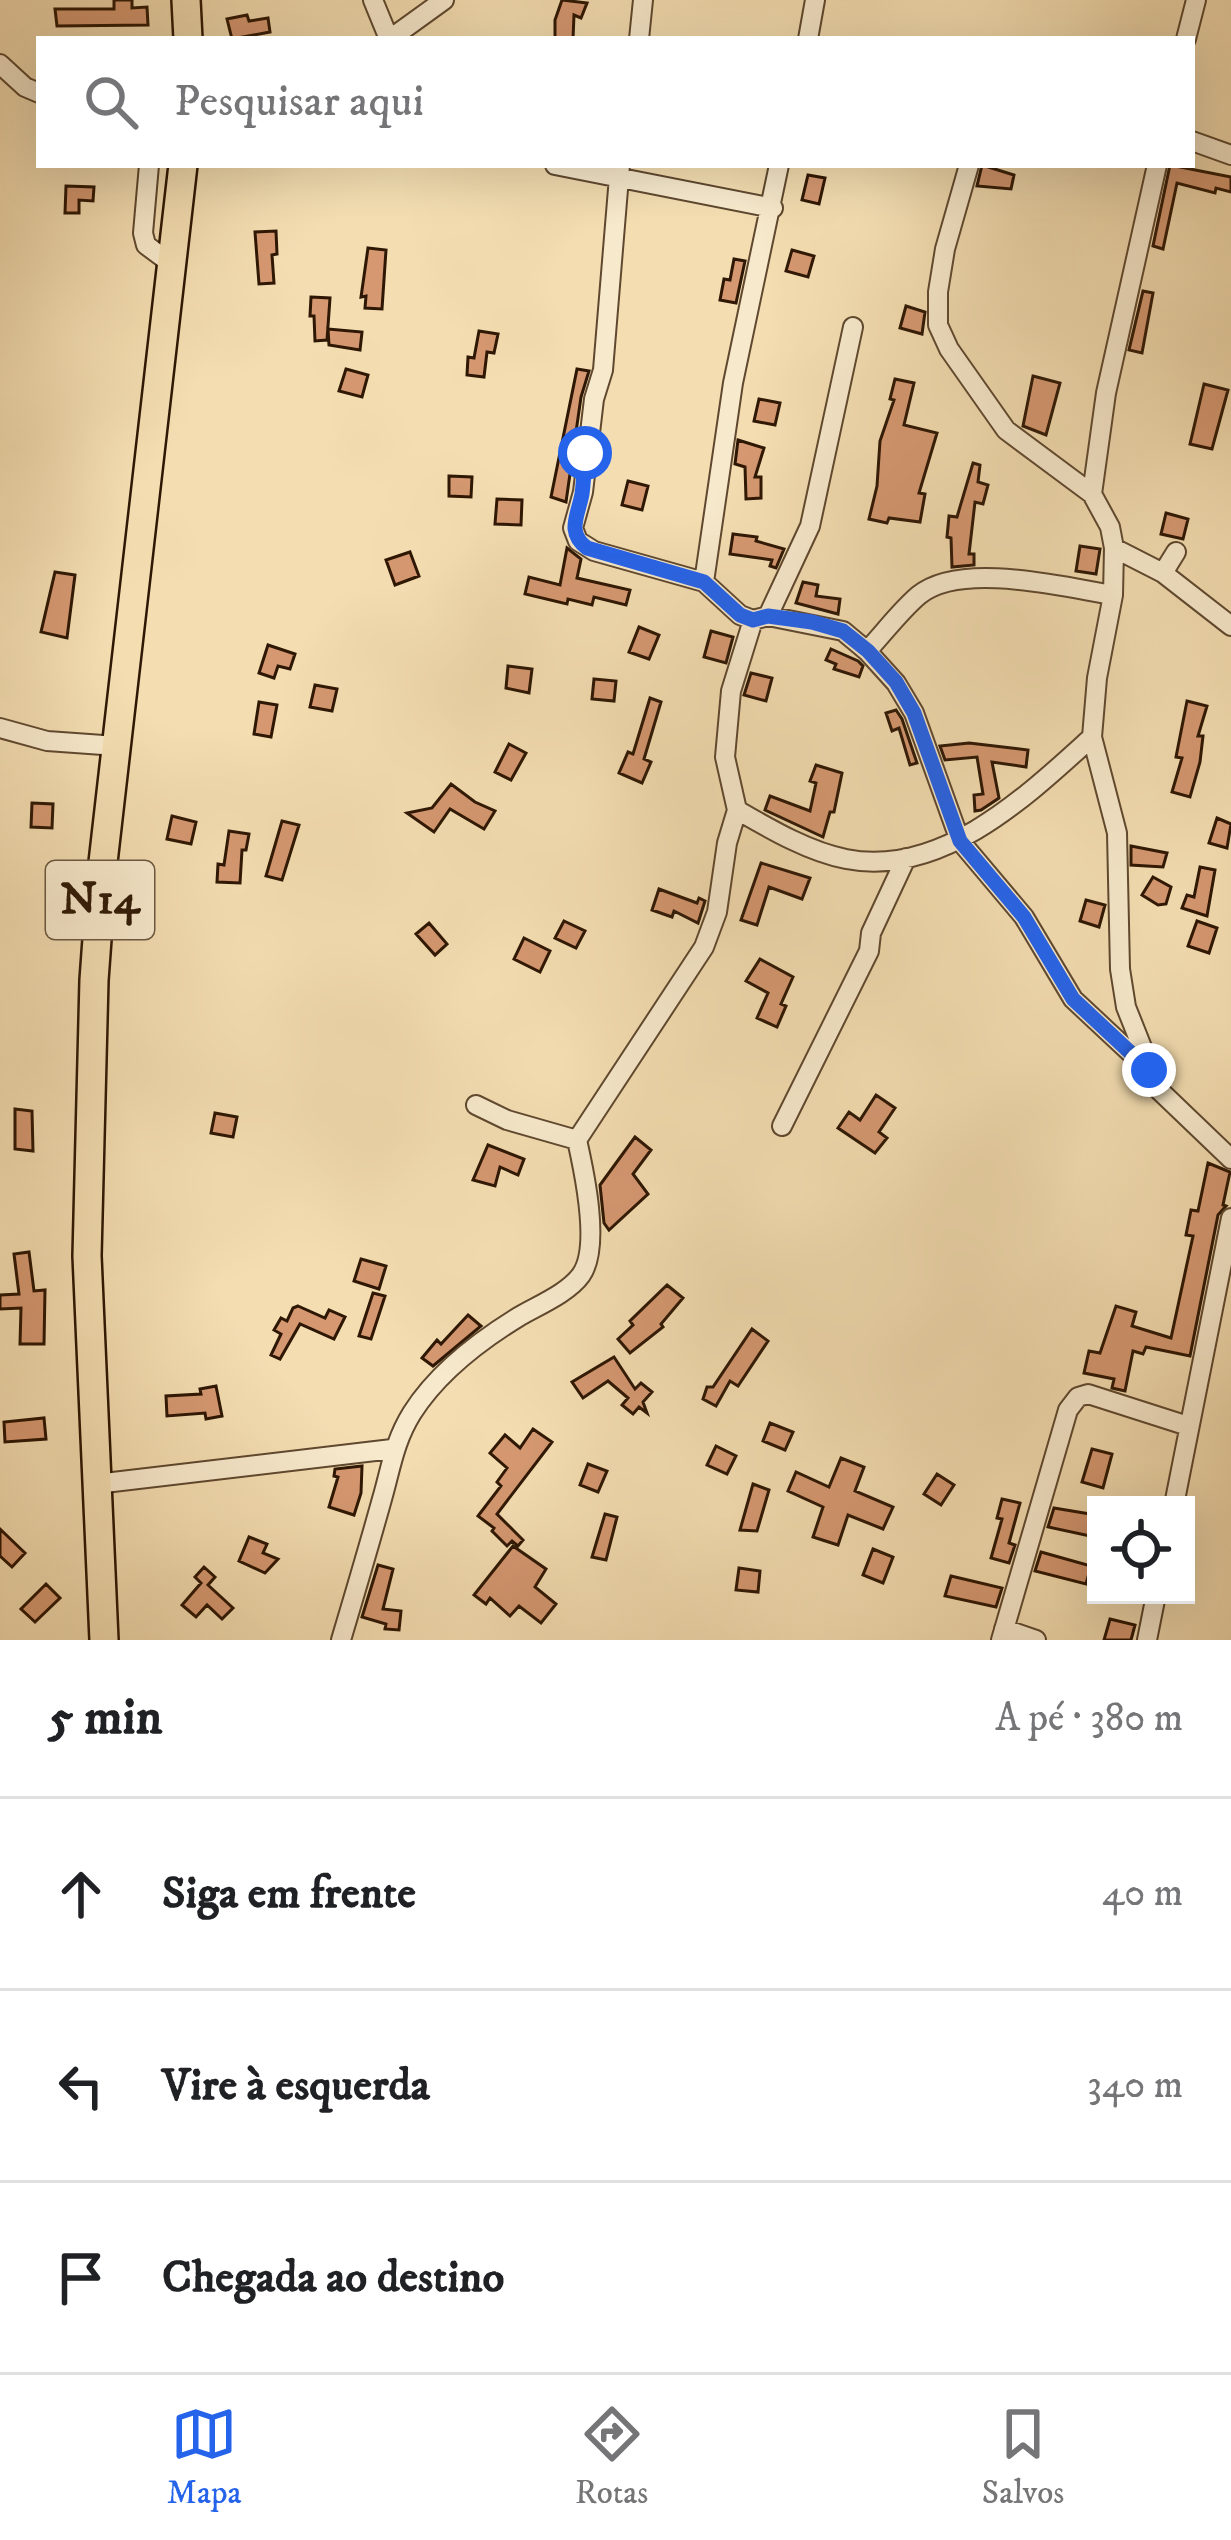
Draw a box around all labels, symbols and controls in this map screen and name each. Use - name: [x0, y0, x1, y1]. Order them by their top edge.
- search box: [36, 36, 1195, 168]
- icon: search: [78, 69, 144, 135]
- text: Pesquisar aqui: [174, 74, 424, 130]
- route start: [558, 426, 612, 480]
- road number: N14: [46, 861, 154, 939]
- route end: [1122, 1043, 1176, 1097]
- map controls: [1087, 1496, 1195, 1604]
- button: locate: [1087, 1496, 1195, 1604]
- text: 5 min: [48, 1686, 162, 1750]
- text: A pé · 380 m: [995, 1694, 1183, 1743]
- icon: ahead: [48, 1861, 114, 1927]
- text: Siga em frente: [162, 1866, 416, 1922]
- text: 40 m: [1102, 1869, 1183, 1918]
- icon: left: [48, 2053, 114, 2119]
- text: Vire à esquerda: [162, 2058, 430, 2114]
- text: 340 m: [1087, 2061, 1183, 2110]
- icon: arrive: [48, 2245, 114, 2311]
- text: Chegada ao destino: [162, 2250, 504, 2306]
- tab: Mapa: [167, 2401, 241, 2514]
- tab: Rotas: [575, 2401, 648, 2514]
- tab: Salvos: [982, 2401, 1064, 2514]

